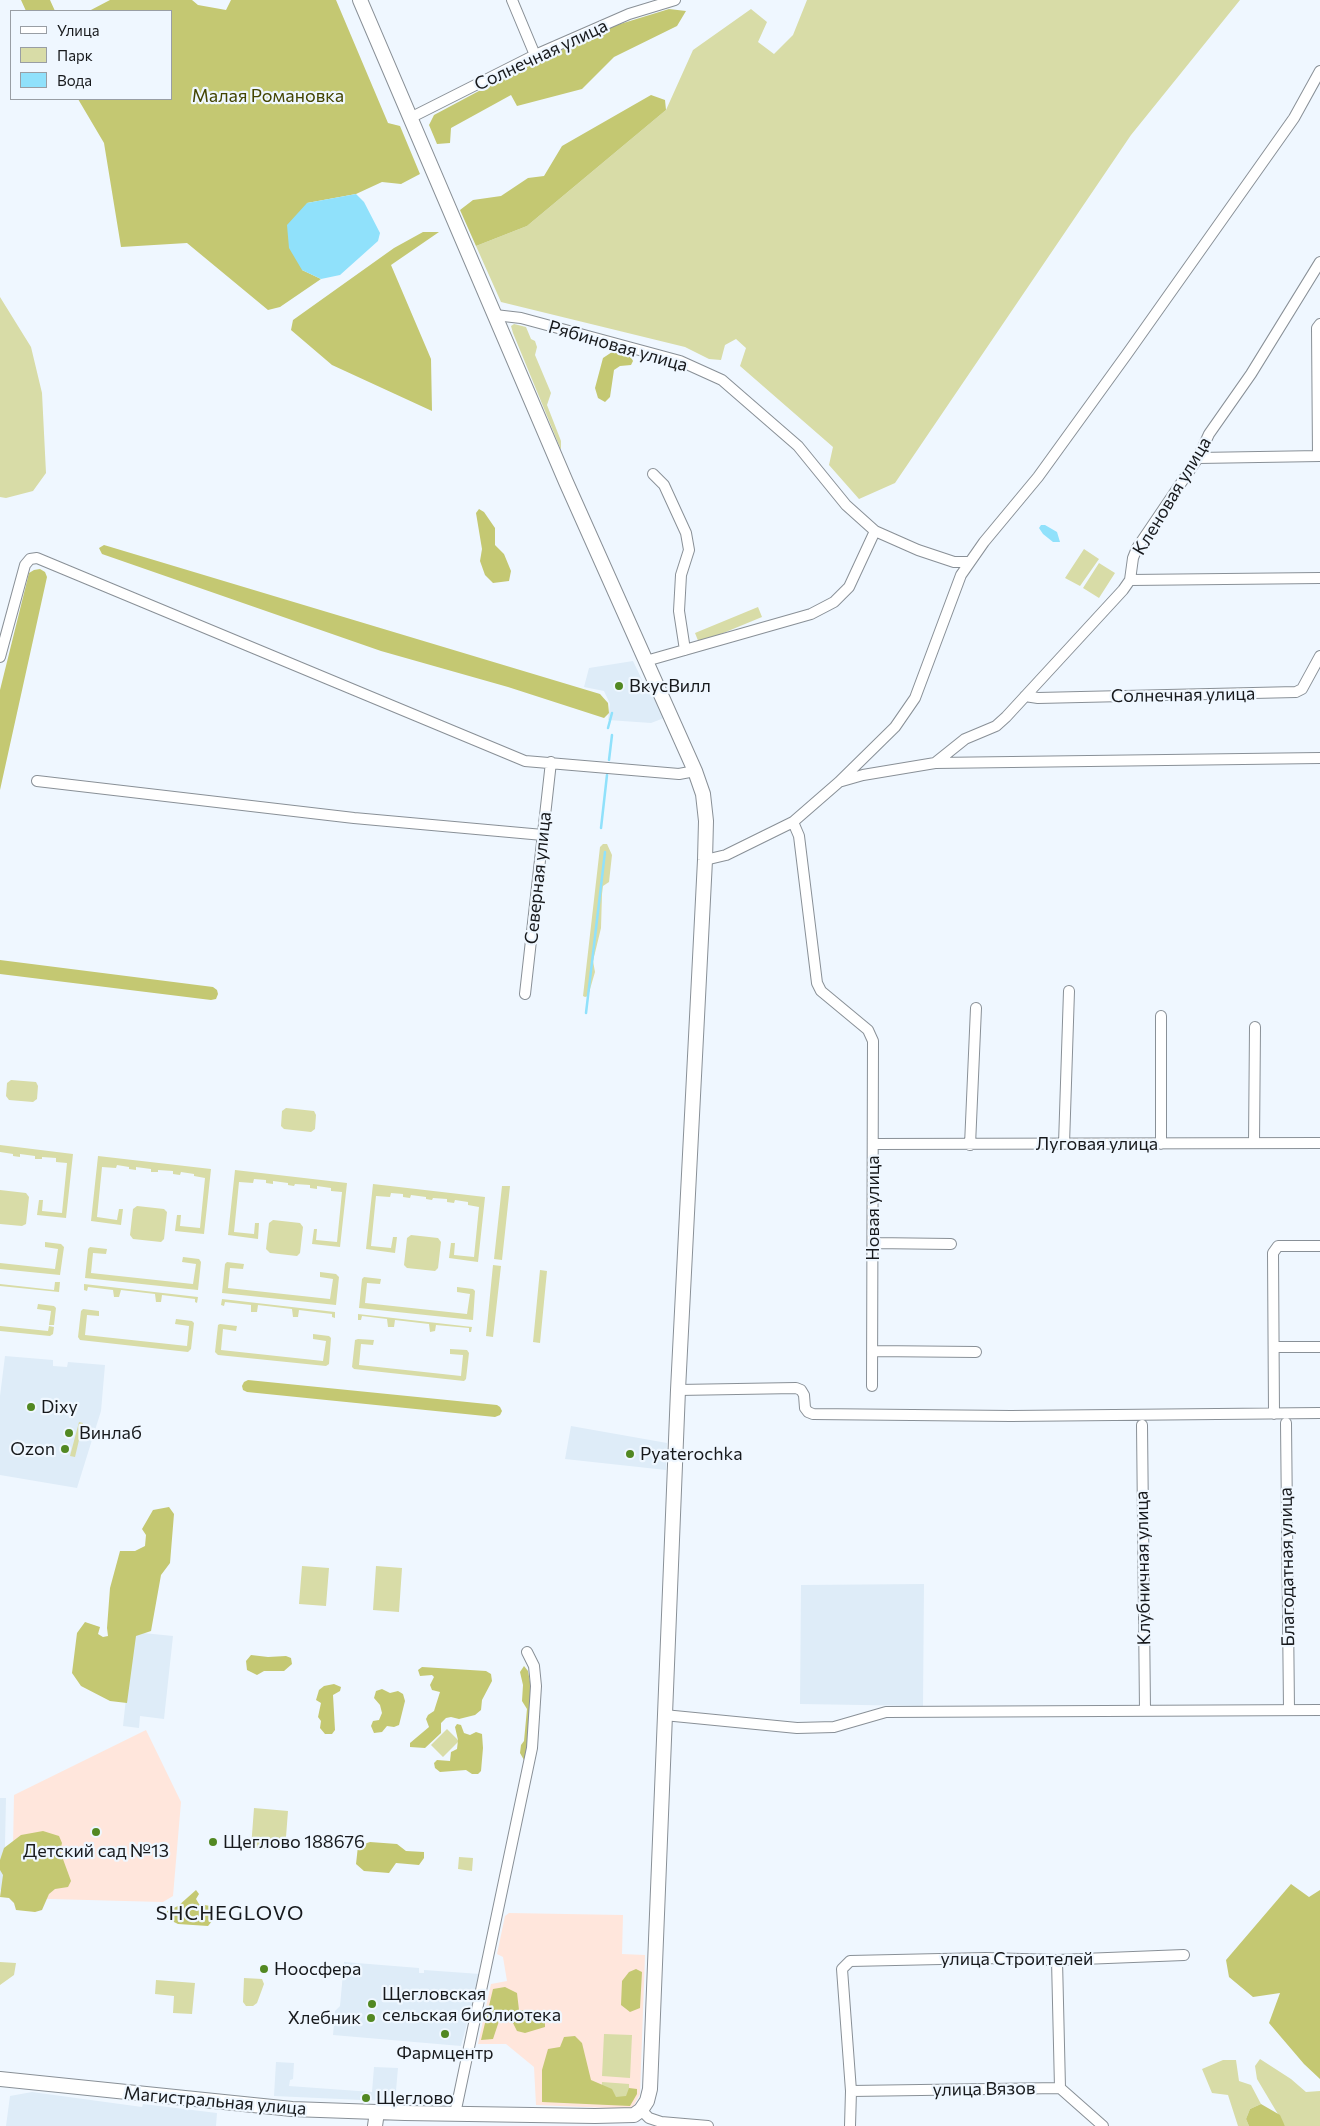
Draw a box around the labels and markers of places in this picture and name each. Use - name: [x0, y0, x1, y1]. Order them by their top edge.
- place label: ВкусВилл: [629, 675, 711, 697]
- marker: ВкусВилл: [613, 680, 625, 692]
- place label: Dixy: [41, 1396, 78, 1418]
- marker: Dixy: [25, 1401, 37, 1413]
- place label: Винлаб: [79, 1422, 142, 1444]
- marker: Винлаб: [63, 1427, 75, 1439]
- place label: Ozon: [10, 1438, 55, 1460]
- marker: Ozon: [59, 1443, 71, 1455]
- place label: Pyaterochka: [640, 1443, 743, 1465]
- marker: Pyaterochka: [624, 1448, 636, 1460]
- marker: Детский сад №13: [90, 1826, 102, 1838]
- place label: Щеглово 188676: [223, 1831, 365, 1853]
- marker: Щеглово 188676: [207, 1836, 219, 1848]
- place label: Детский сад №13: [23, 1840, 169, 1862]
- place label: Ноосфера: [274, 1958, 361, 1980]
- marker: Ноосфера: [258, 1963, 270, 1975]
- place label: Щегловская сельская библиотека: [382, 1983, 561, 2026]
- marker: Щегловская сельская библиотека: [366, 1998, 378, 2010]
- place label: Хлебник: [288, 2007, 361, 2029]
- marker: Хлебник: [365, 2012, 377, 2024]
- marker: Фармцентр: [439, 2028, 451, 2040]
- place label: Фармцентр: [396, 2042, 494, 2064]
- place label: Щеглово: [376, 2087, 454, 2109]
- marker: Щеглово: [360, 2092, 372, 2104]

